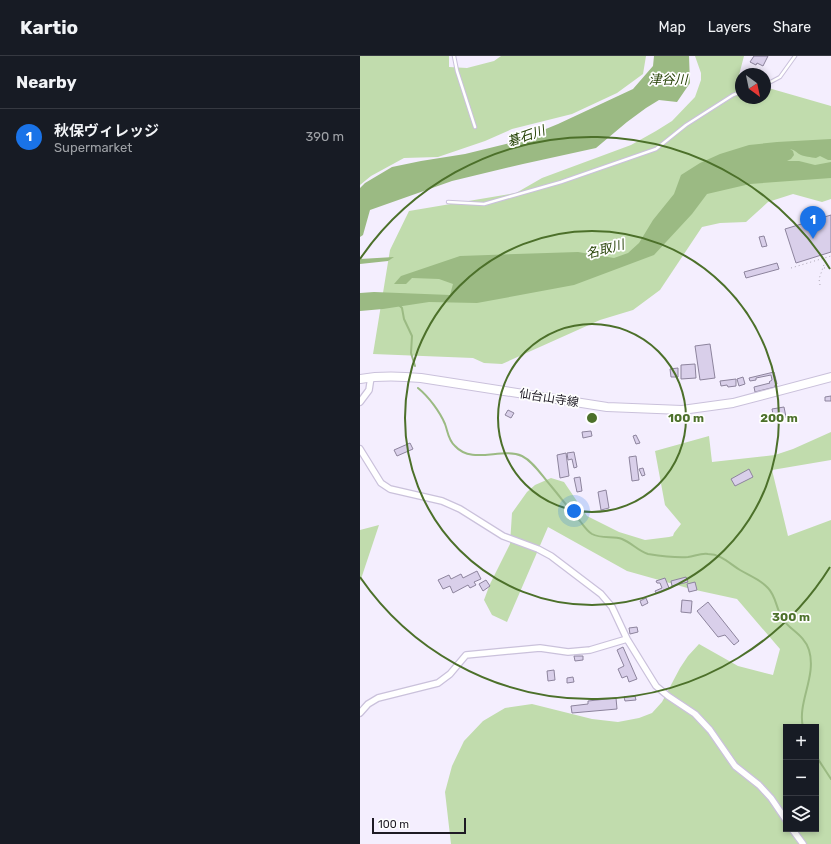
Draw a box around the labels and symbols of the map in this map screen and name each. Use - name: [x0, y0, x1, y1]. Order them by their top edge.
- north arrow: [735, 68, 771, 104]
- water label: 津谷川: [648, 72, 689, 87]
- water label: 碁石川: [505, 122, 549, 149]
- pin: 1: [800, 206, 826, 239]
- water label: 名取川: [584, 236, 628, 261]
- street label: 仙台山寺線: [518, 386, 580, 410]
- centre of rings: [585, 411, 599, 425]
- text: 100 m: [668, 411, 704, 425]
- text: 200 m: [760, 411, 798, 425]
- your location: [564, 501, 584, 521]
- text: 300 m: [772, 610, 810, 624]
- scale bar: [372, 816, 466, 835]

